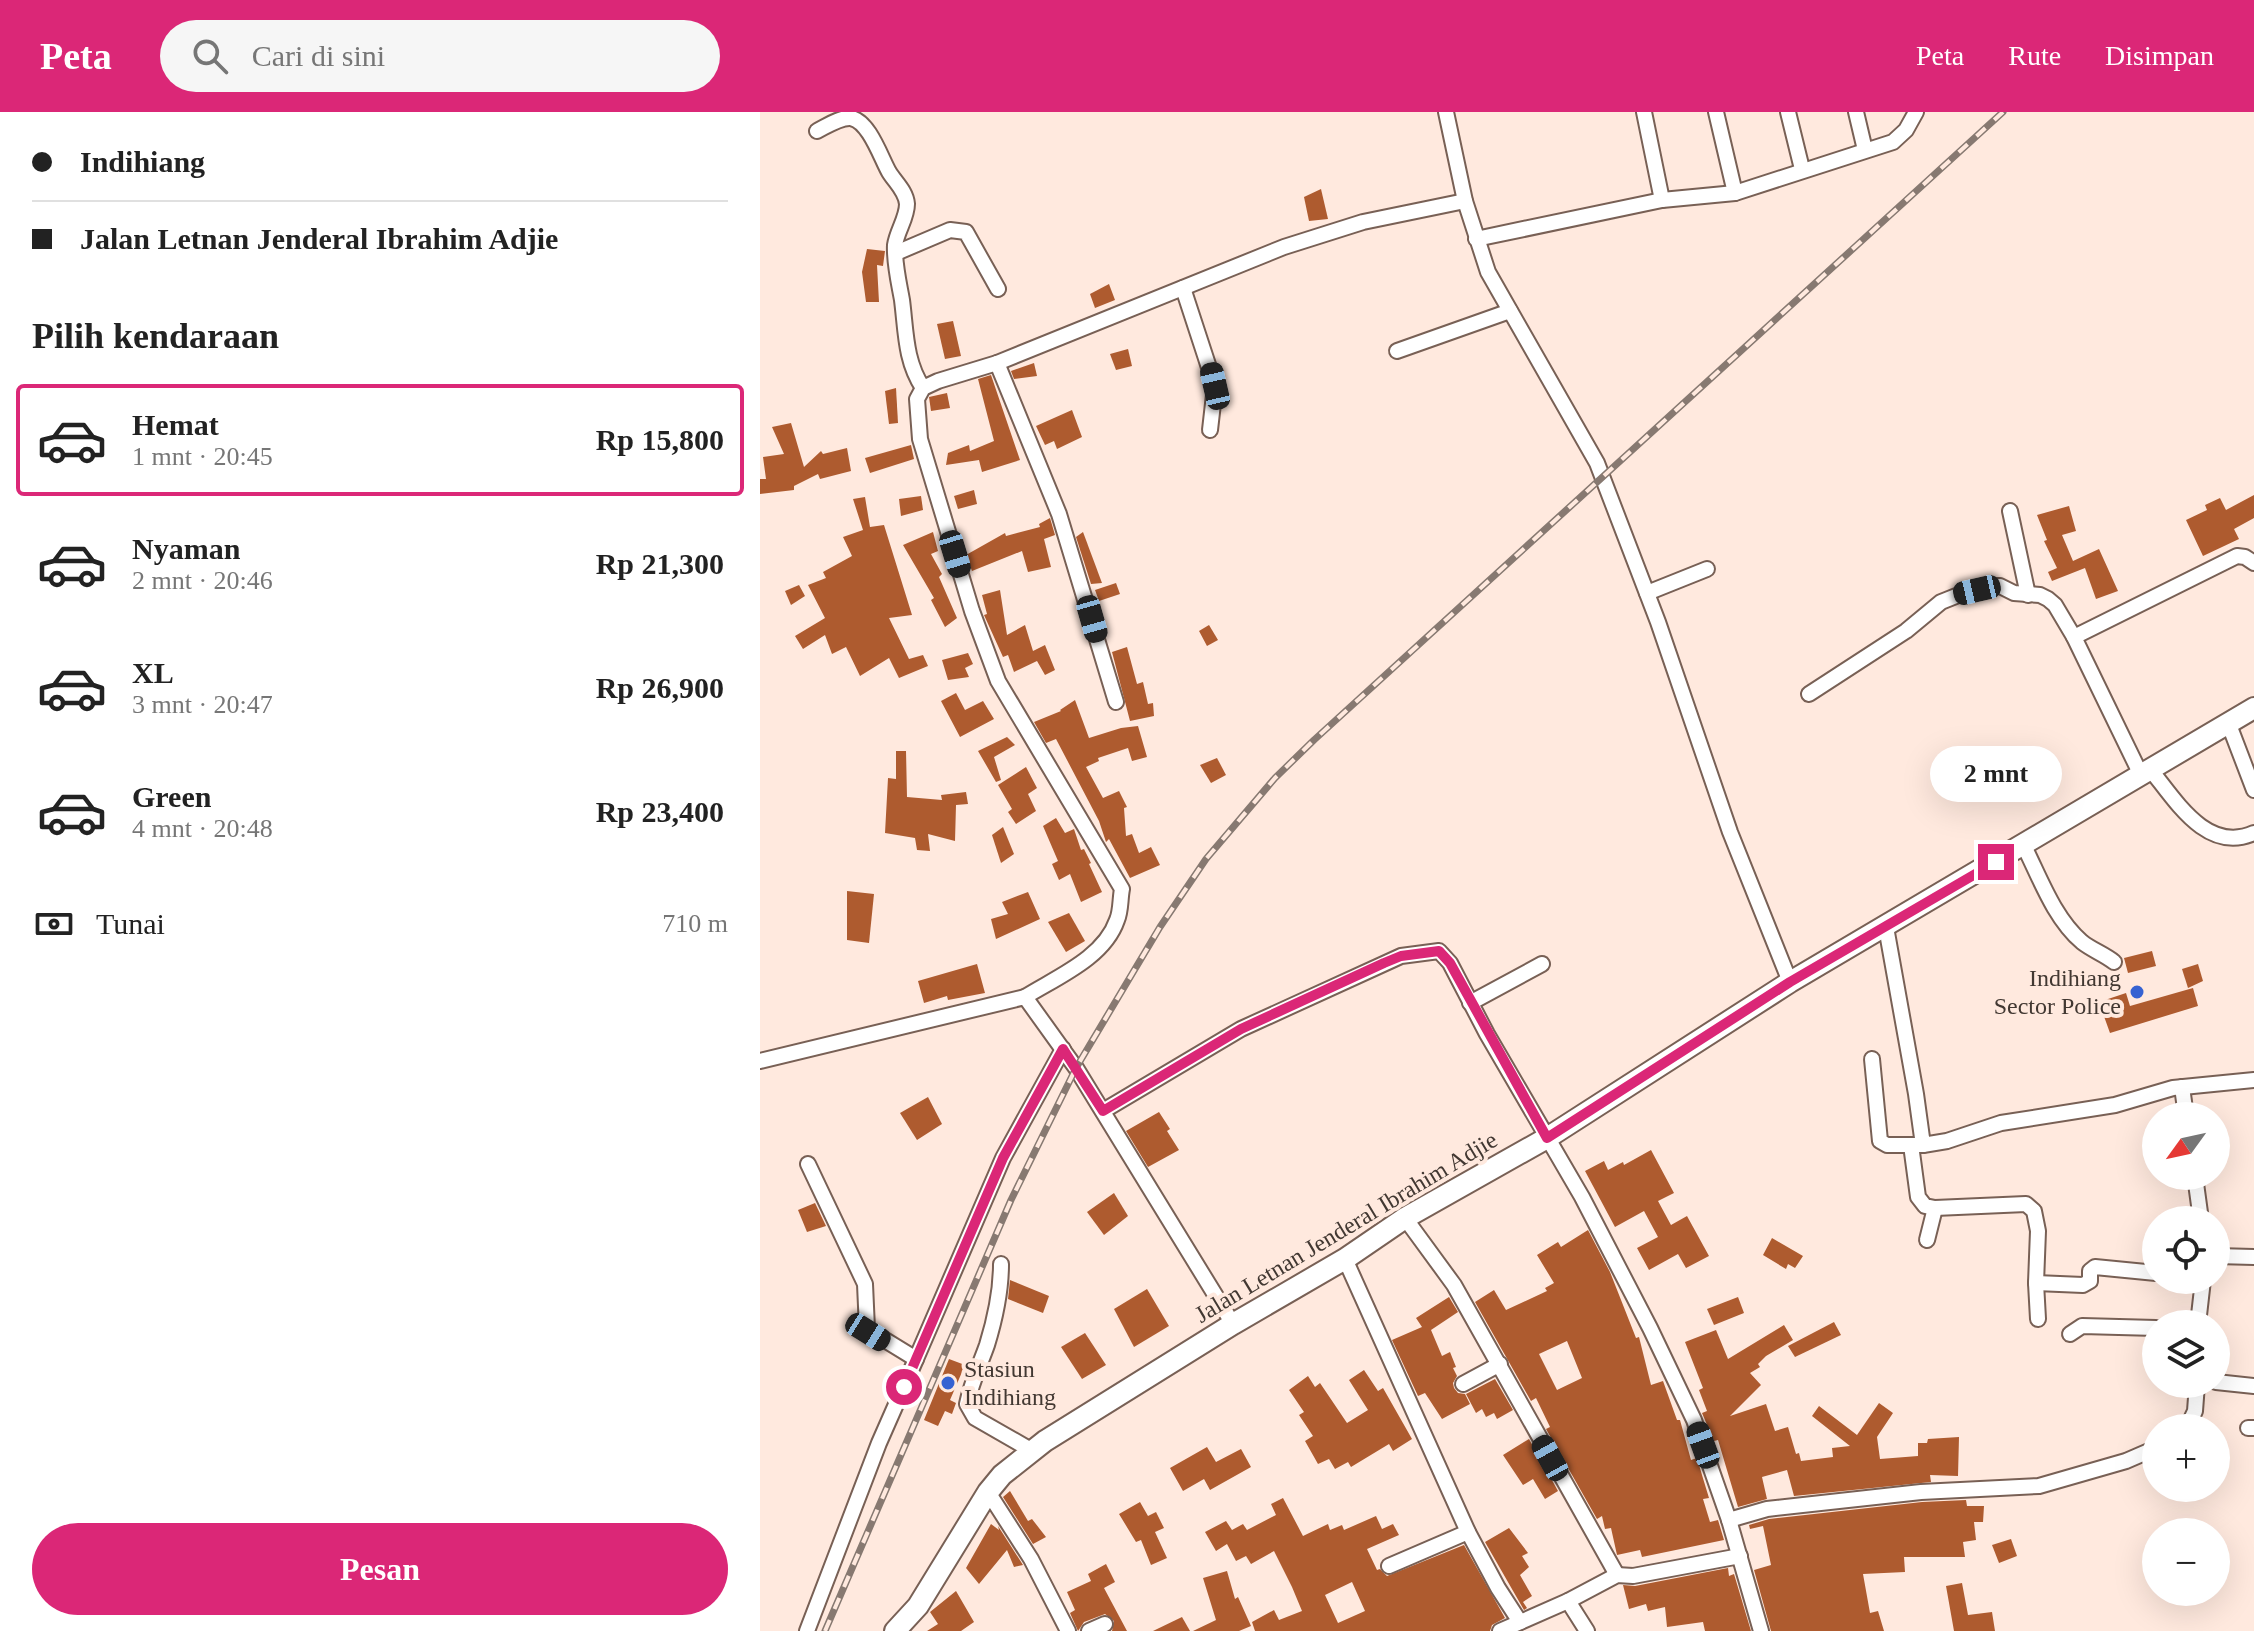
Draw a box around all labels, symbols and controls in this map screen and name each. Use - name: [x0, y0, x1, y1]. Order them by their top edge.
- search box: [160, 20, 720, 92]
- icon: search: [188, 34, 232, 78]
- text: Peta: [40, 35, 112, 77]
- text: Cari di sini: [252, 39, 385, 72]
- text: Peta: [1916, 40, 1964, 71]
- text: Rute: [2008, 40, 2061, 71]
- text: Disimpan: [2105, 40, 2214, 71]
- text: Indihiang: [80, 145, 205, 178]
- text: Jalan Letnan Jenderal Ibrahim Adjie: [80, 222, 558, 255]
- text: Pilih kendaraan: [32, 316, 279, 356]
- car: [1198, 360, 1232, 412]
- icon: car: [36, 404, 108, 476]
- text: Hemat: [132, 408, 219, 441]
- text: Rp 15,800: [596, 423, 724, 456]
- text: 1 mnt · 20:45: [132, 442, 273, 471]
- icon: car: [36, 528, 108, 600]
- car: [937, 528, 973, 580]
- text: Nyaman: [132, 532, 240, 565]
- text: Rp 21,300: [596, 547, 724, 580]
- text: 2 mnt · 20:46: [132, 566, 273, 595]
- car: [1951, 573, 2003, 607]
- car: [1074, 593, 1110, 645]
- icon: car: [36, 652, 108, 724]
- text: XL: [132, 656, 174, 689]
- text: Rp 26,900: [596, 671, 724, 704]
- text: 3 mnt · 20:47: [132, 690, 273, 719]
- callout: 2 mnt: [1930, 746, 2062, 802]
- text: 2 mnt: [1964, 759, 2028, 788]
- icon: car: [36, 776, 108, 848]
- text: Green: [132, 780, 211, 813]
- text: Rp 23,400: [596, 795, 724, 828]
- text: 4 mnt · 20:48: [132, 814, 273, 843]
- route end: [1978, 844, 2014, 880]
- icon: cash: [32, 902, 76, 946]
- text: Tunai: [96, 907, 165, 940]
- text: 710 m: [662, 909, 728, 938]
- place label: Indihiang Sector Police: [1994, 965, 2121, 1019]
- marker: Indihiang Sector Police: [2128, 983, 2146, 1001]
- north arrow: [2142, 1102, 2230, 1190]
- map controls: [2142, 1102, 2230, 1606]
- street label: Jalan Letnan Jenderal Ibrahim Adjie: [1190, 1126, 1502, 1328]
- button: locate: [2142, 1206, 2230, 1294]
- car: [841, 1309, 895, 1355]
- button: layers: [2142, 1310, 2230, 1398]
- place label: Stasiun Indihiang: [964, 1356, 1056, 1410]
- route start: [886, 1369, 922, 1405]
- marker: Stasiun Indihiang: [939, 1374, 957, 1392]
- button: +: [2142, 1414, 2230, 1502]
- car: [1684, 1418, 1722, 1472]
- car: [1528, 1431, 1572, 1485]
- button: −: [2142, 1518, 2230, 1606]
- button: Pesan: [32, 1523, 728, 1615]

